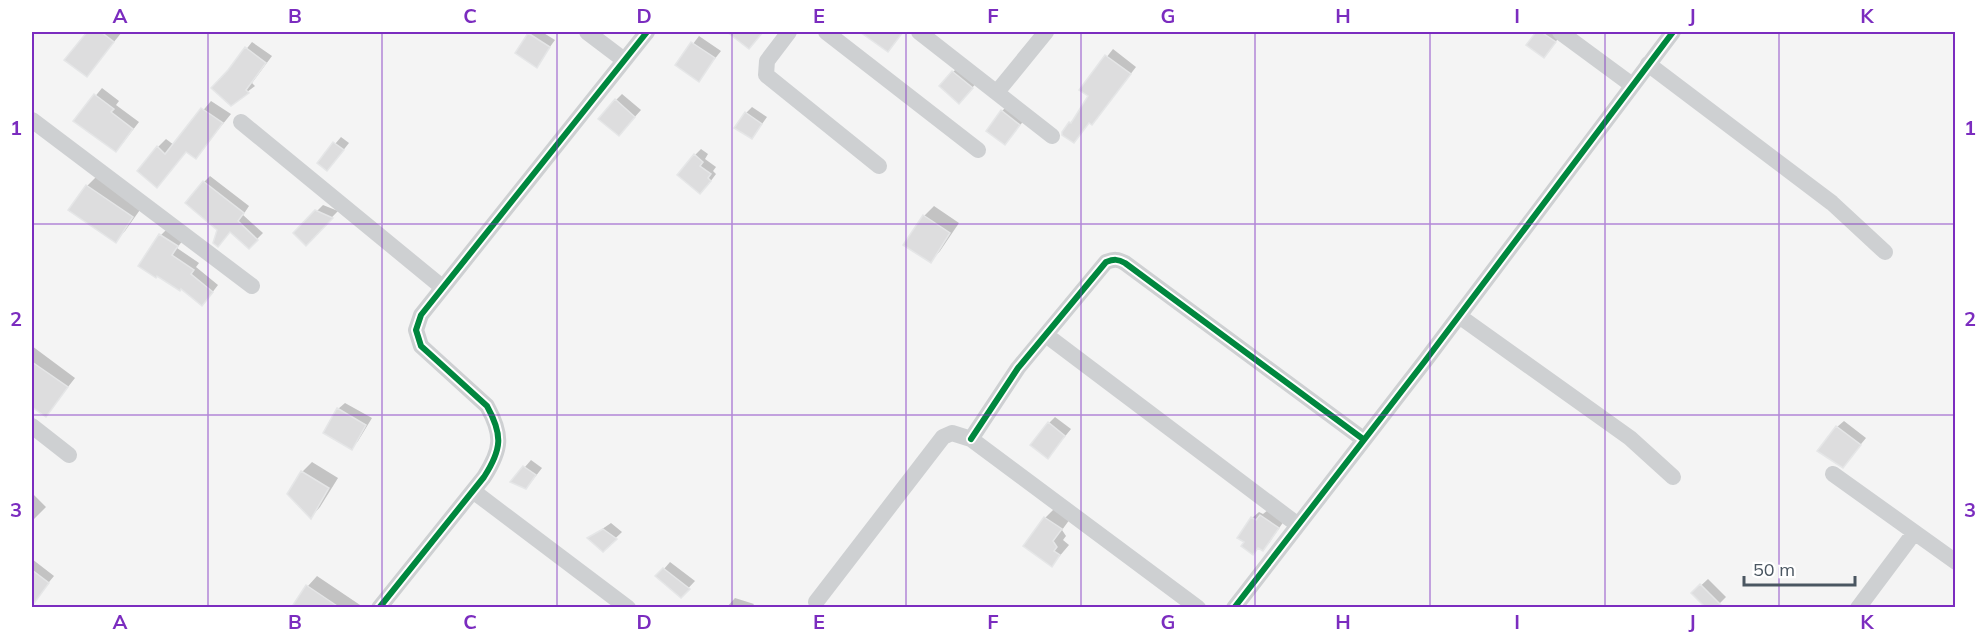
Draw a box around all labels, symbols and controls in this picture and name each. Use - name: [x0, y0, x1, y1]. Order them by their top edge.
- text: A: [113, 3, 128, 28]
- text: B: [288, 3, 302, 28]
- text: C: [463, 3, 477, 28]
- text: D: [636, 3, 652, 28]
- text: E: [813, 3, 825, 28]
- text: F: [987, 3, 999, 28]
- text: G: [1161, 3, 1175, 28]
- text: H: [1335, 3, 1351, 28]
- text: I: [1514, 3, 1520, 28]
- text: J: [1688, 3, 1696, 28]
- text: K: [1860, 3, 1874, 28]
- text: 1: [10, 115, 22, 140]
- text: 1: [1964, 115, 1976, 140]
- text: 2: [10, 306, 22, 331]
- text: 2: [1964, 306, 1976, 331]
- text: 3: [10, 497, 22, 522]
- text: 3: [1964, 497, 1976, 522]
- scale bar: [1744, 549, 1855, 587]
- text: 50 m: [1753, 558, 1795, 581]
- text: A: [113, 609, 128, 634]
- text: B: [288, 609, 302, 634]
- text: C: [463, 609, 477, 634]
- text: D: [636, 609, 652, 634]
- text: E: [813, 609, 825, 634]
- text: F: [987, 609, 999, 634]
- text: G: [1161, 609, 1175, 634]
- text: H: [1335, 609, 1351, 634]
- text: I: [1514, 609, 1520, 634]
- text: J: [1688, 609, 1696, 634]
- text: K: [1860, 609, 1874, 634]

